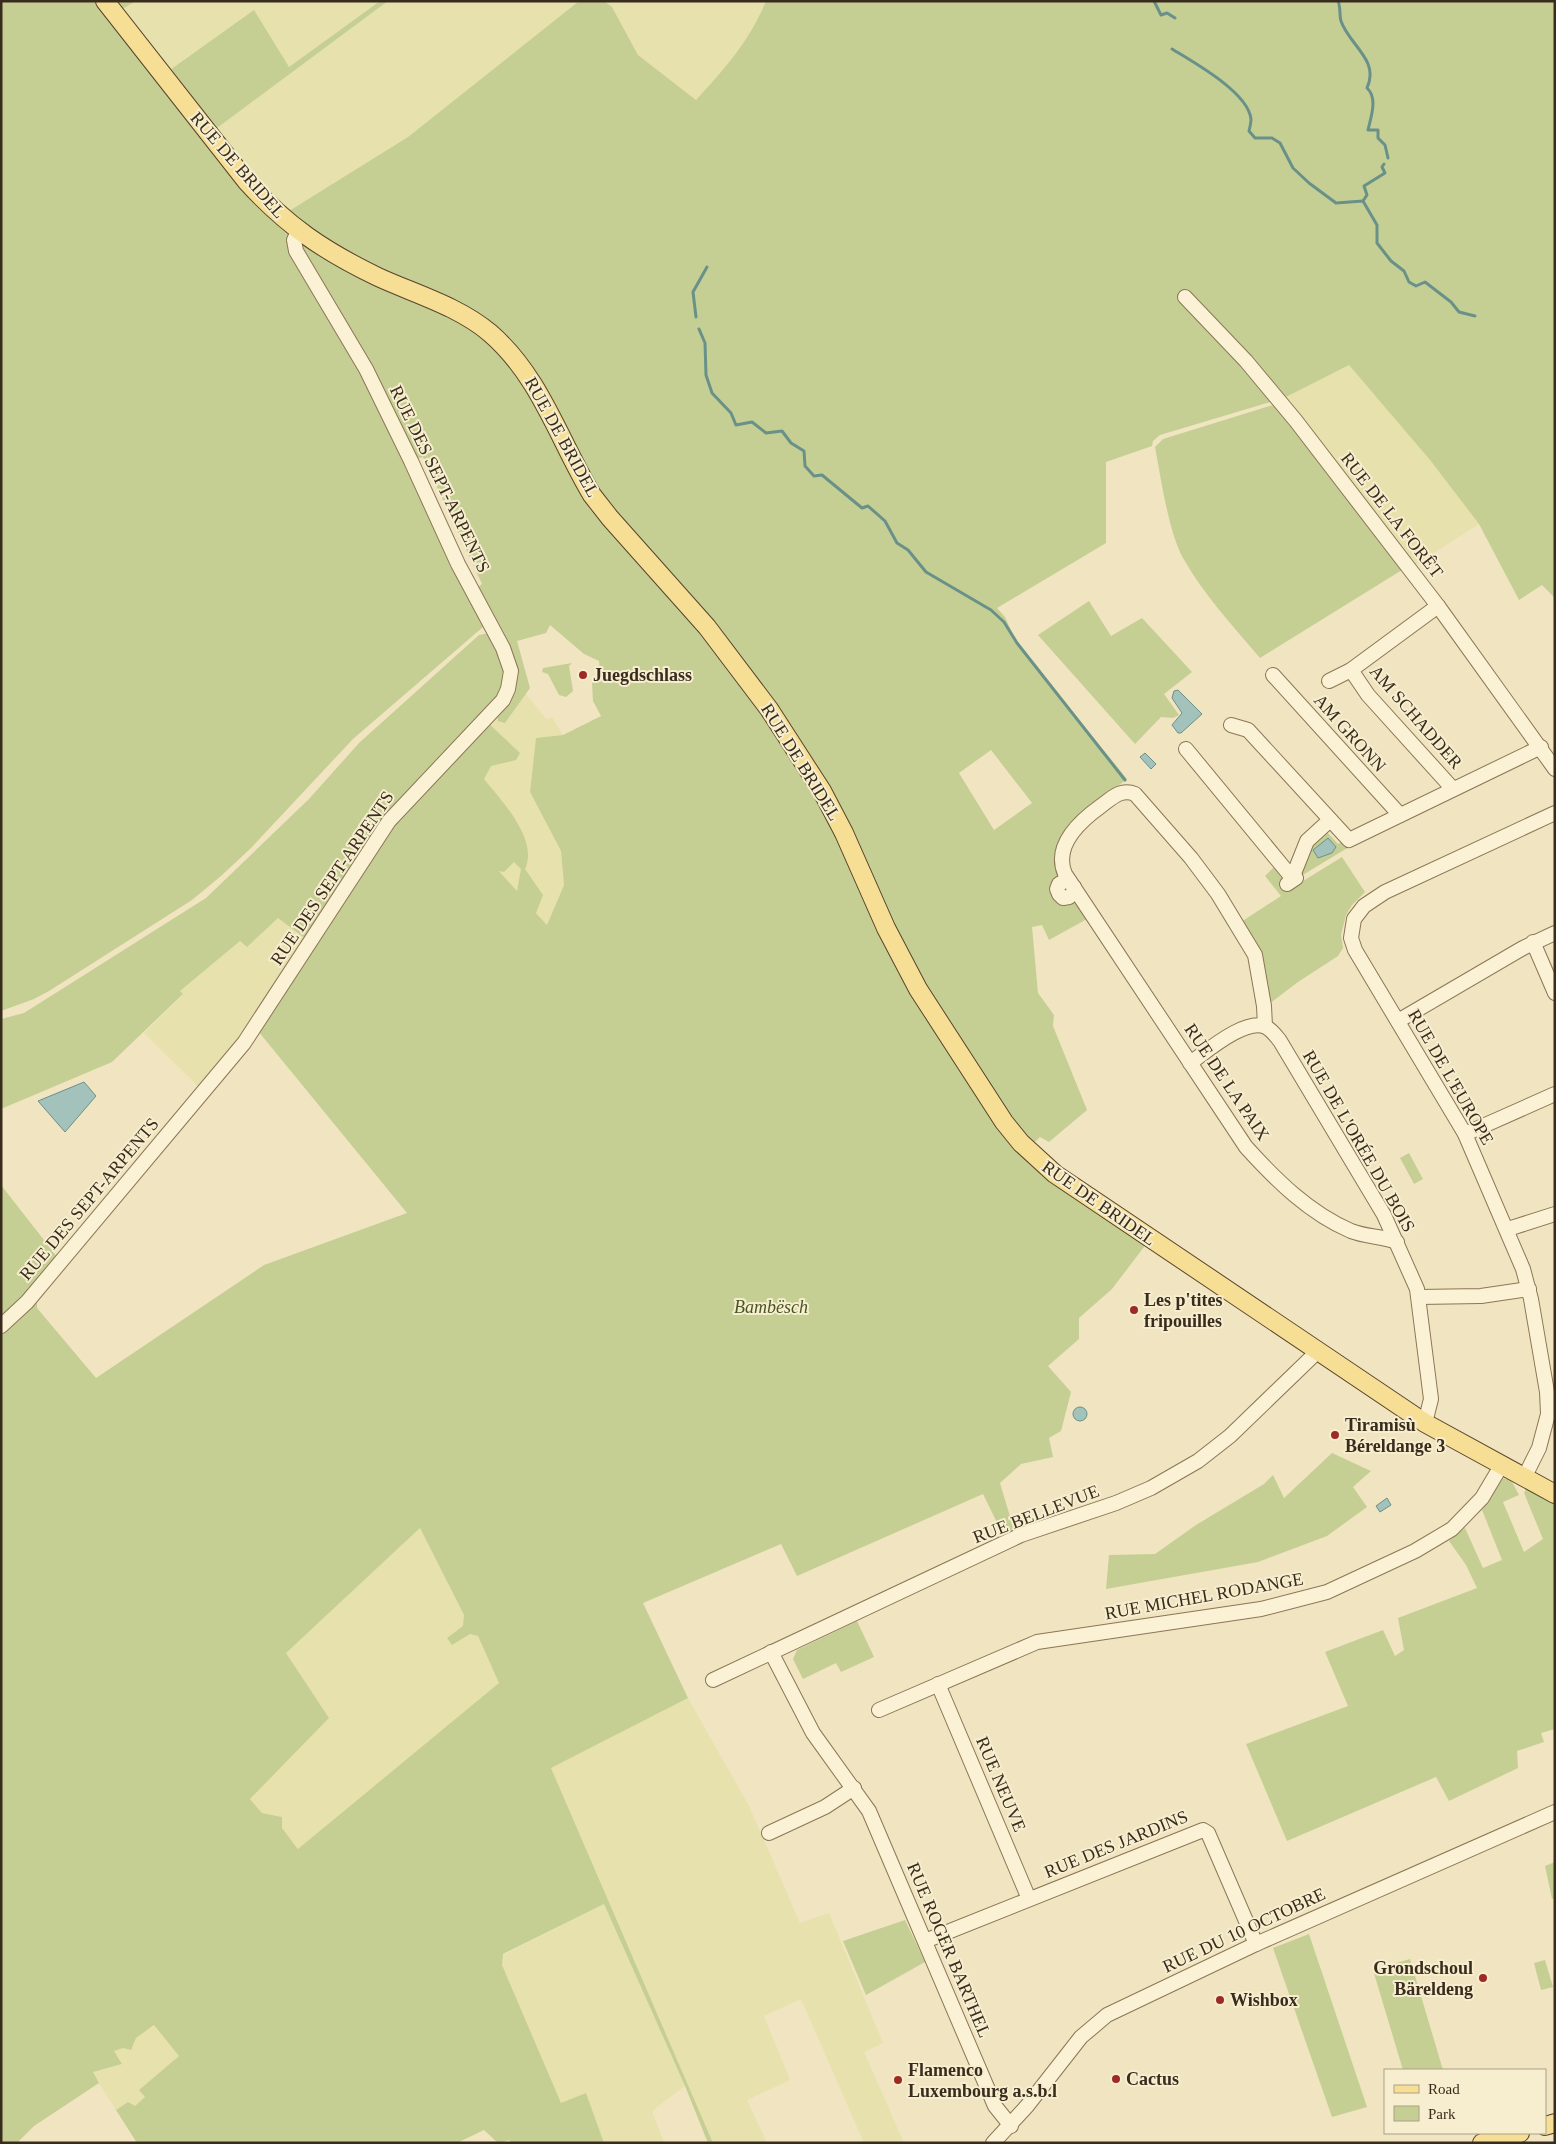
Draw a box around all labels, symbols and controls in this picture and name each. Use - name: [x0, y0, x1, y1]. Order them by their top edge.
- street label: RUE DE BRIDEL: [186, 108, 290, 222]
- street label: RUE DE BRIDEL: [521, 374, 603, 500]
- street label: RUE DES SEPT-ARPENTS: [386, 382, 494, 576]
- street label: RUE DE LA FORÊT: [1337, 448, 1448, 582]
- street label: AM SCHADDER: [1366, 661, 1466, 773]
- place label: Juegdschlass: [593, 665, 692, 685]
- marker: Juegdschlass: [577, 669, 589, 681]
- street label: AM GRONN: [1310, 690, 1390, 776]
- street label: RUE DE BRIDEL: [757, 700, 845, 824]
- street label: RUE DES SEPT-ARPENTS: [266, 787, 398, 969]
- street label: RUE DE L'EUROPE: [1404, 1006, 1498, 1148]
- street label: RUE DE LA PAIX: [1180, 1020, 1274, 1144]
- street label: RUE DE L'ORÉE DU BOIS: [1299, 1046, 1420, 1235]
- street label: RUE DES SEPT-ARPENTS: [15, 1114, 163, 1284]
- street label: RUE DE BRIDEL: [1038, 1156, 1160, 1250]
- place label: Les p'tites fripouilles: [1144, 1290, 1223, 1331]
- park label: Bambësch: [734, 1297, 808, 1317]
- marker: Les p'tites fripouilles: [1128, 1304, 1140, 1316]
- place label: Tiramisù Béreldange 3: [1345, 1415, 1445, 1456]
- marker: Tiramisù Béreldange 3: [1329, 1429, 1341, 1441]
- street label: RUE BELLEVUE: [970, 1481, 1102, 1547]
- street label: RUE MICHEL RODANGE: [1103, 1569, 1305, 1623]
- street label: RUE NEUVE: [972, 1733, 1030, 1835]
- street label: RUE DES JARDINS: [1041, 1806, 1191, 1882]
- street label: RUE ROGER BARTHEL: [903, 1860, 995, 2040]
- street label: RUE DU 10 OCTOBRE: [1159, 1883, 1329, 1977]
- place label: Grondschoul Bäreldeng: [1373, 1958, 1473, 1999]
- marker: Grondschoul Bäreldeng: [1477, 1972, 1489, 1984]
- place label: Wishbox: [1230, 1990, 1298, 2010]
- marker: Wishbox: [1214, 1994, 1226, 2006]
- place label: Flamenco Luxembourg a.s.b.l: [908, 2060, 1057, 2101]
- place label: Cactus: [1126, 2069, 1179, 2089]
- legend: [1384, 2069, 1546, 2134]
- marker: Cactus: [1110, 2073, 1122, 2085]
- marker: Flamenco Luxembourg a.s.b.l: [892, 2074, 904, 2086]
- text: Road: [1428, 2081, 1460, 2097]
- text: Park: [1428, 2106, 1456, 2122]

